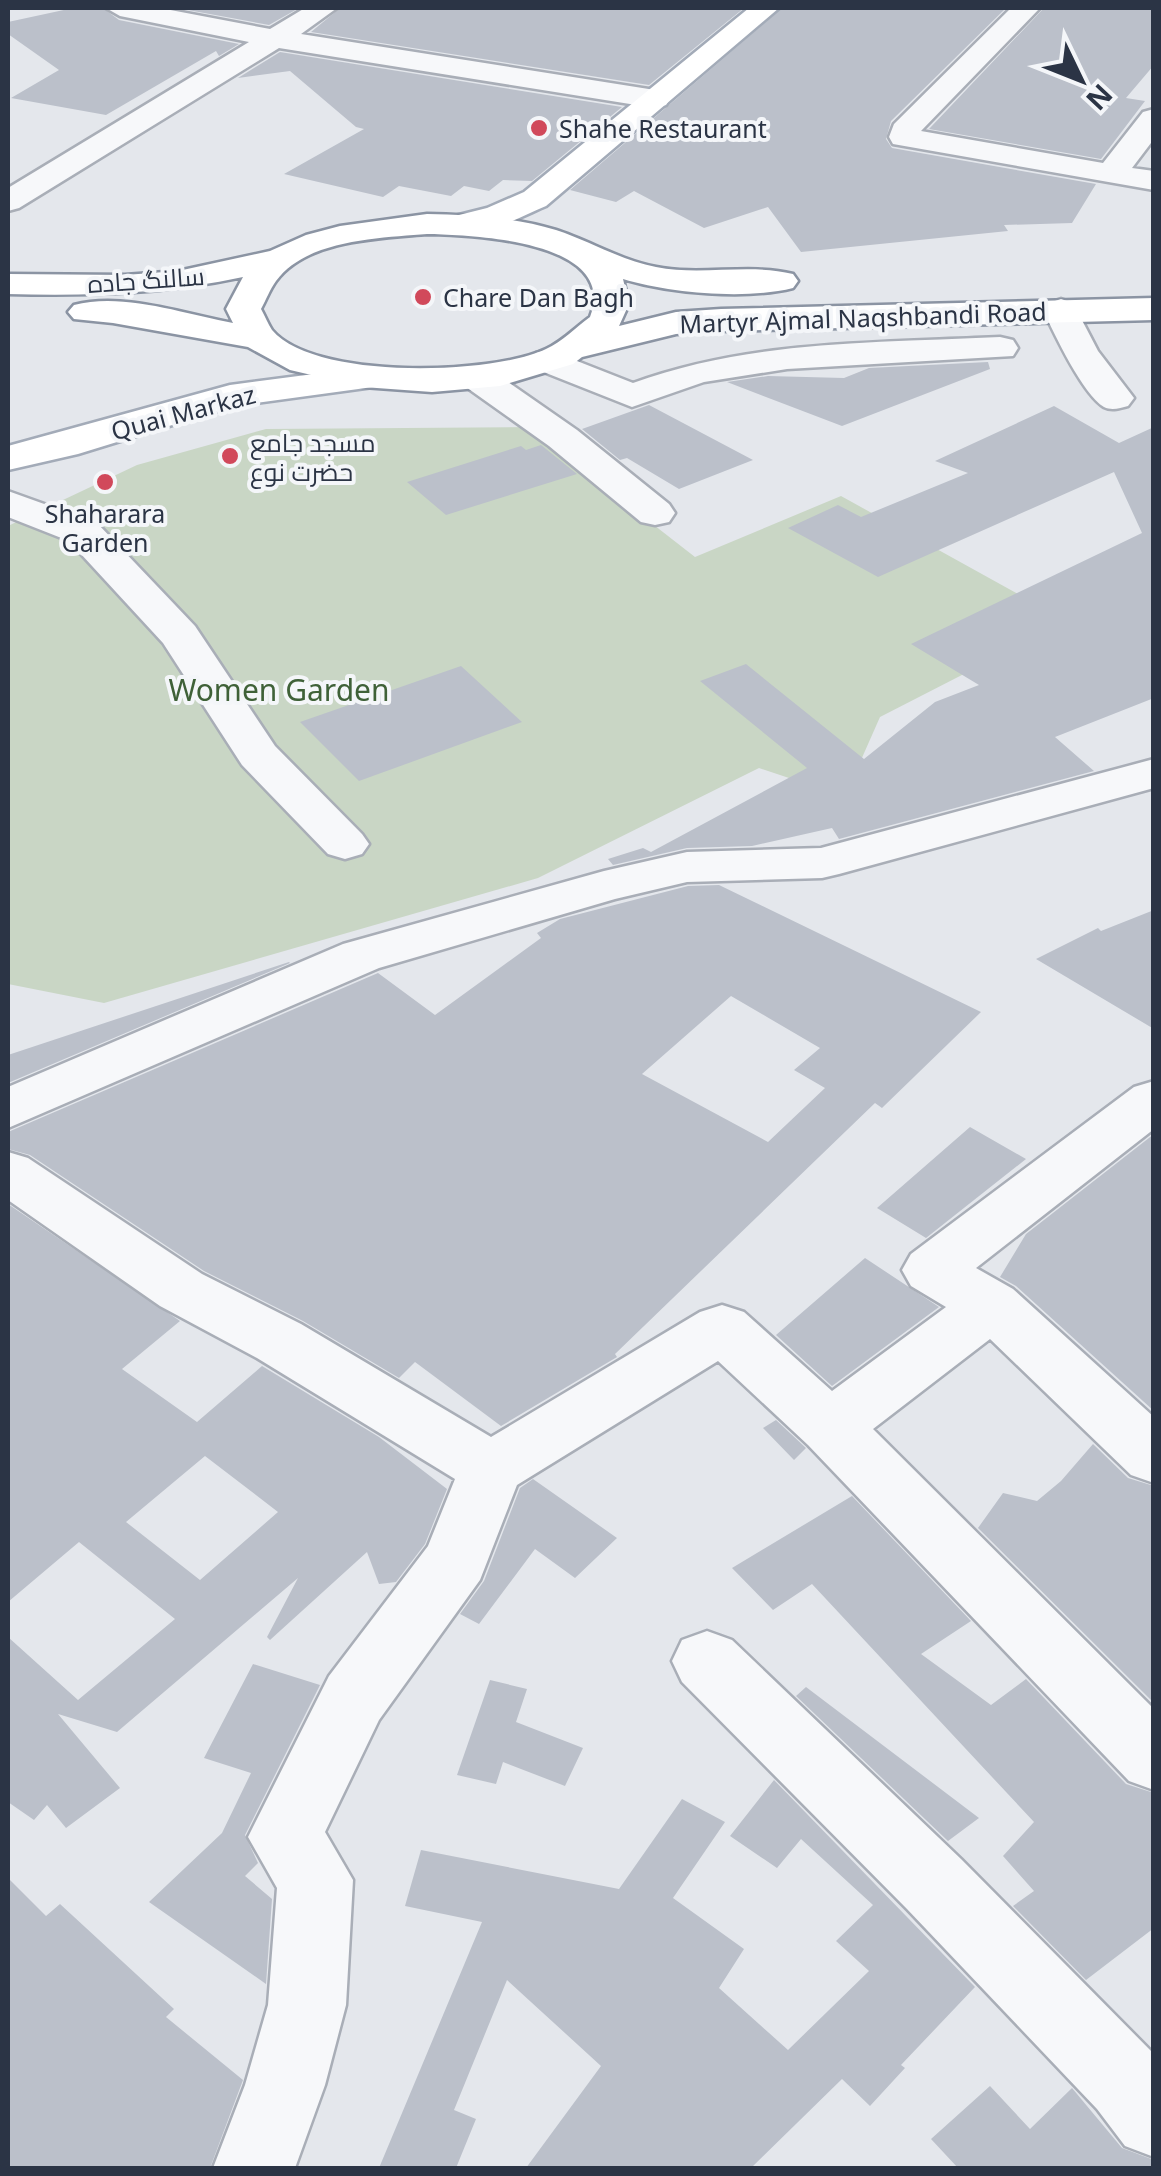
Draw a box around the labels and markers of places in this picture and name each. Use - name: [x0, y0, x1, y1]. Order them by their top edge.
- place label: Shahe Restaurant: [559, 111, 767, 145]
- marker: Shahe Restaurant: [528, 117, 550, 139]
- place label: Chare Dan Bagh: [443, 280, 634, 314]
- marker: Chare Dan Bagh: [412, 286, 434, 308]
- place label: مسجد جامع حضرت نوع: [250, 425, 376, 489]
- marker: مسجد جامع حضرت نوع: [219, 445, 241, 467]
- marker: Shaharara Garden: [94, 471, 116, 493]
- place label: Shaharara Garden: [45, 496, 165, 559]

